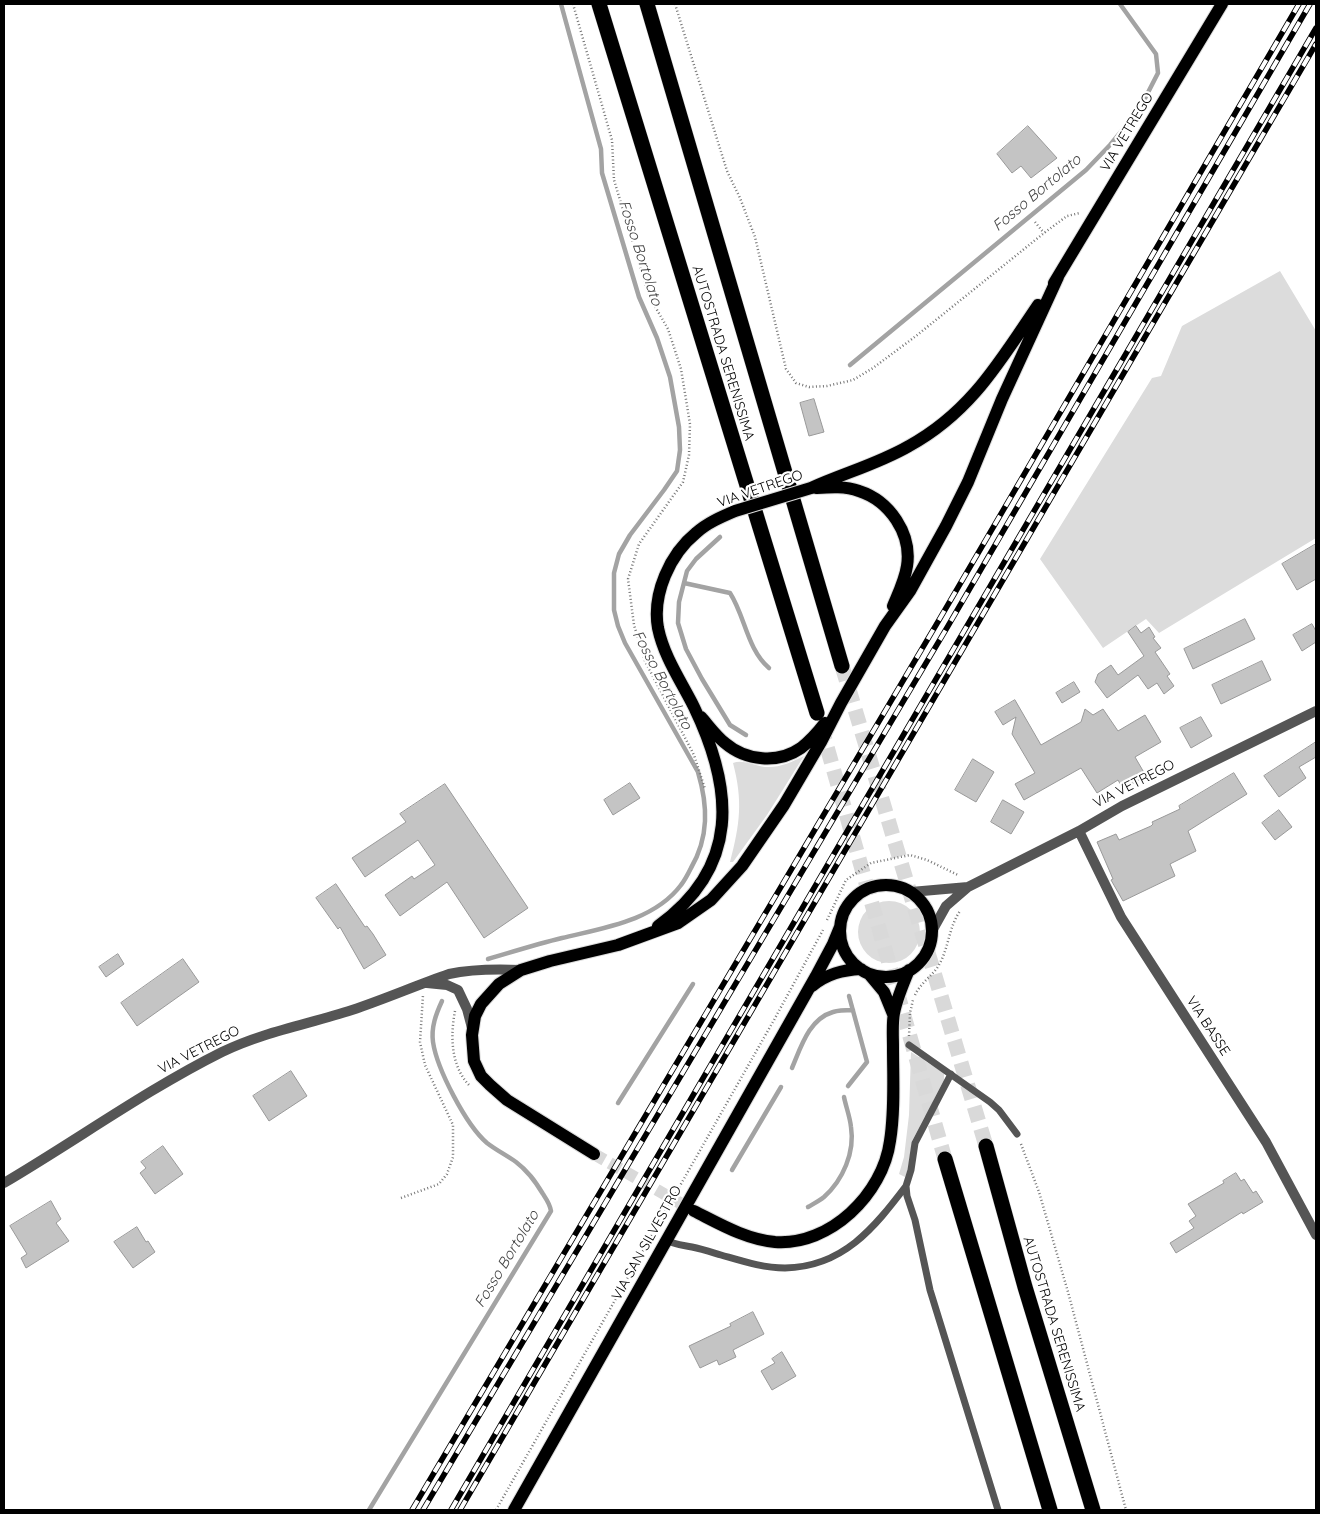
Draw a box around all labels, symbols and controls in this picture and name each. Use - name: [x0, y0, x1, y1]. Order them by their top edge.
- street label: VIA VETREGO: [1097, 89, 1157, 175]
- water label: Fosso Bortolato: [989, 151, 1085, 235]
- water label: Fosso Bortolato: [614, 198, 666, 308]
- street label: AUTOSTRADA SERENISSIMA: [688, 263, 758, 443]
- street label: VIA VETREGO: [715, 467, 805, 511]
- water label: Fosso Bortolato: [628, 627, 696, 733]
- street label: VIA VETREGO: [1090, 756, 1178, 812]
- street label: VIA BASSE: [1183, 993, 1233, 1059]
- street label: VIA VETREGO: [155, 1022, 243, 1078]
- street label: VIA SAN SILVESTRO: [609, 1183, 685, 1303]
- water label: Fosso Bortolato: [471, 1207, 543, 1311]
- street label: AUTOSTRADA SERENISSIMA: [1019, 1234, 1089, 1414]

